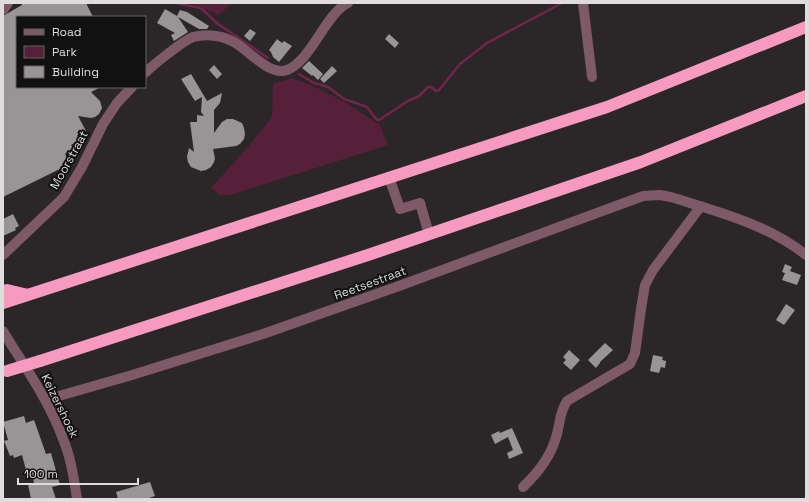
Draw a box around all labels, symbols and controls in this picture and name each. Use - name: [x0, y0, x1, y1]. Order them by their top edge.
- legend: [16, 16, 146, 88]
- text: Road: [52, 24, 81, 40]
- text: Park: [52, 44, 77, 60]
- text: Building: [52, 64, 99, 80]
- street label: Moorstraat: [46, 128, 92, 192]
- street label: Reetsestraat: [332, 263, 408, 303]
- street label: Keizershoek: [38, 371, 83, 441]
- scale bar: [18, 460, 138, 486]
- text: 100 m: [24, 466, 58, 482]

